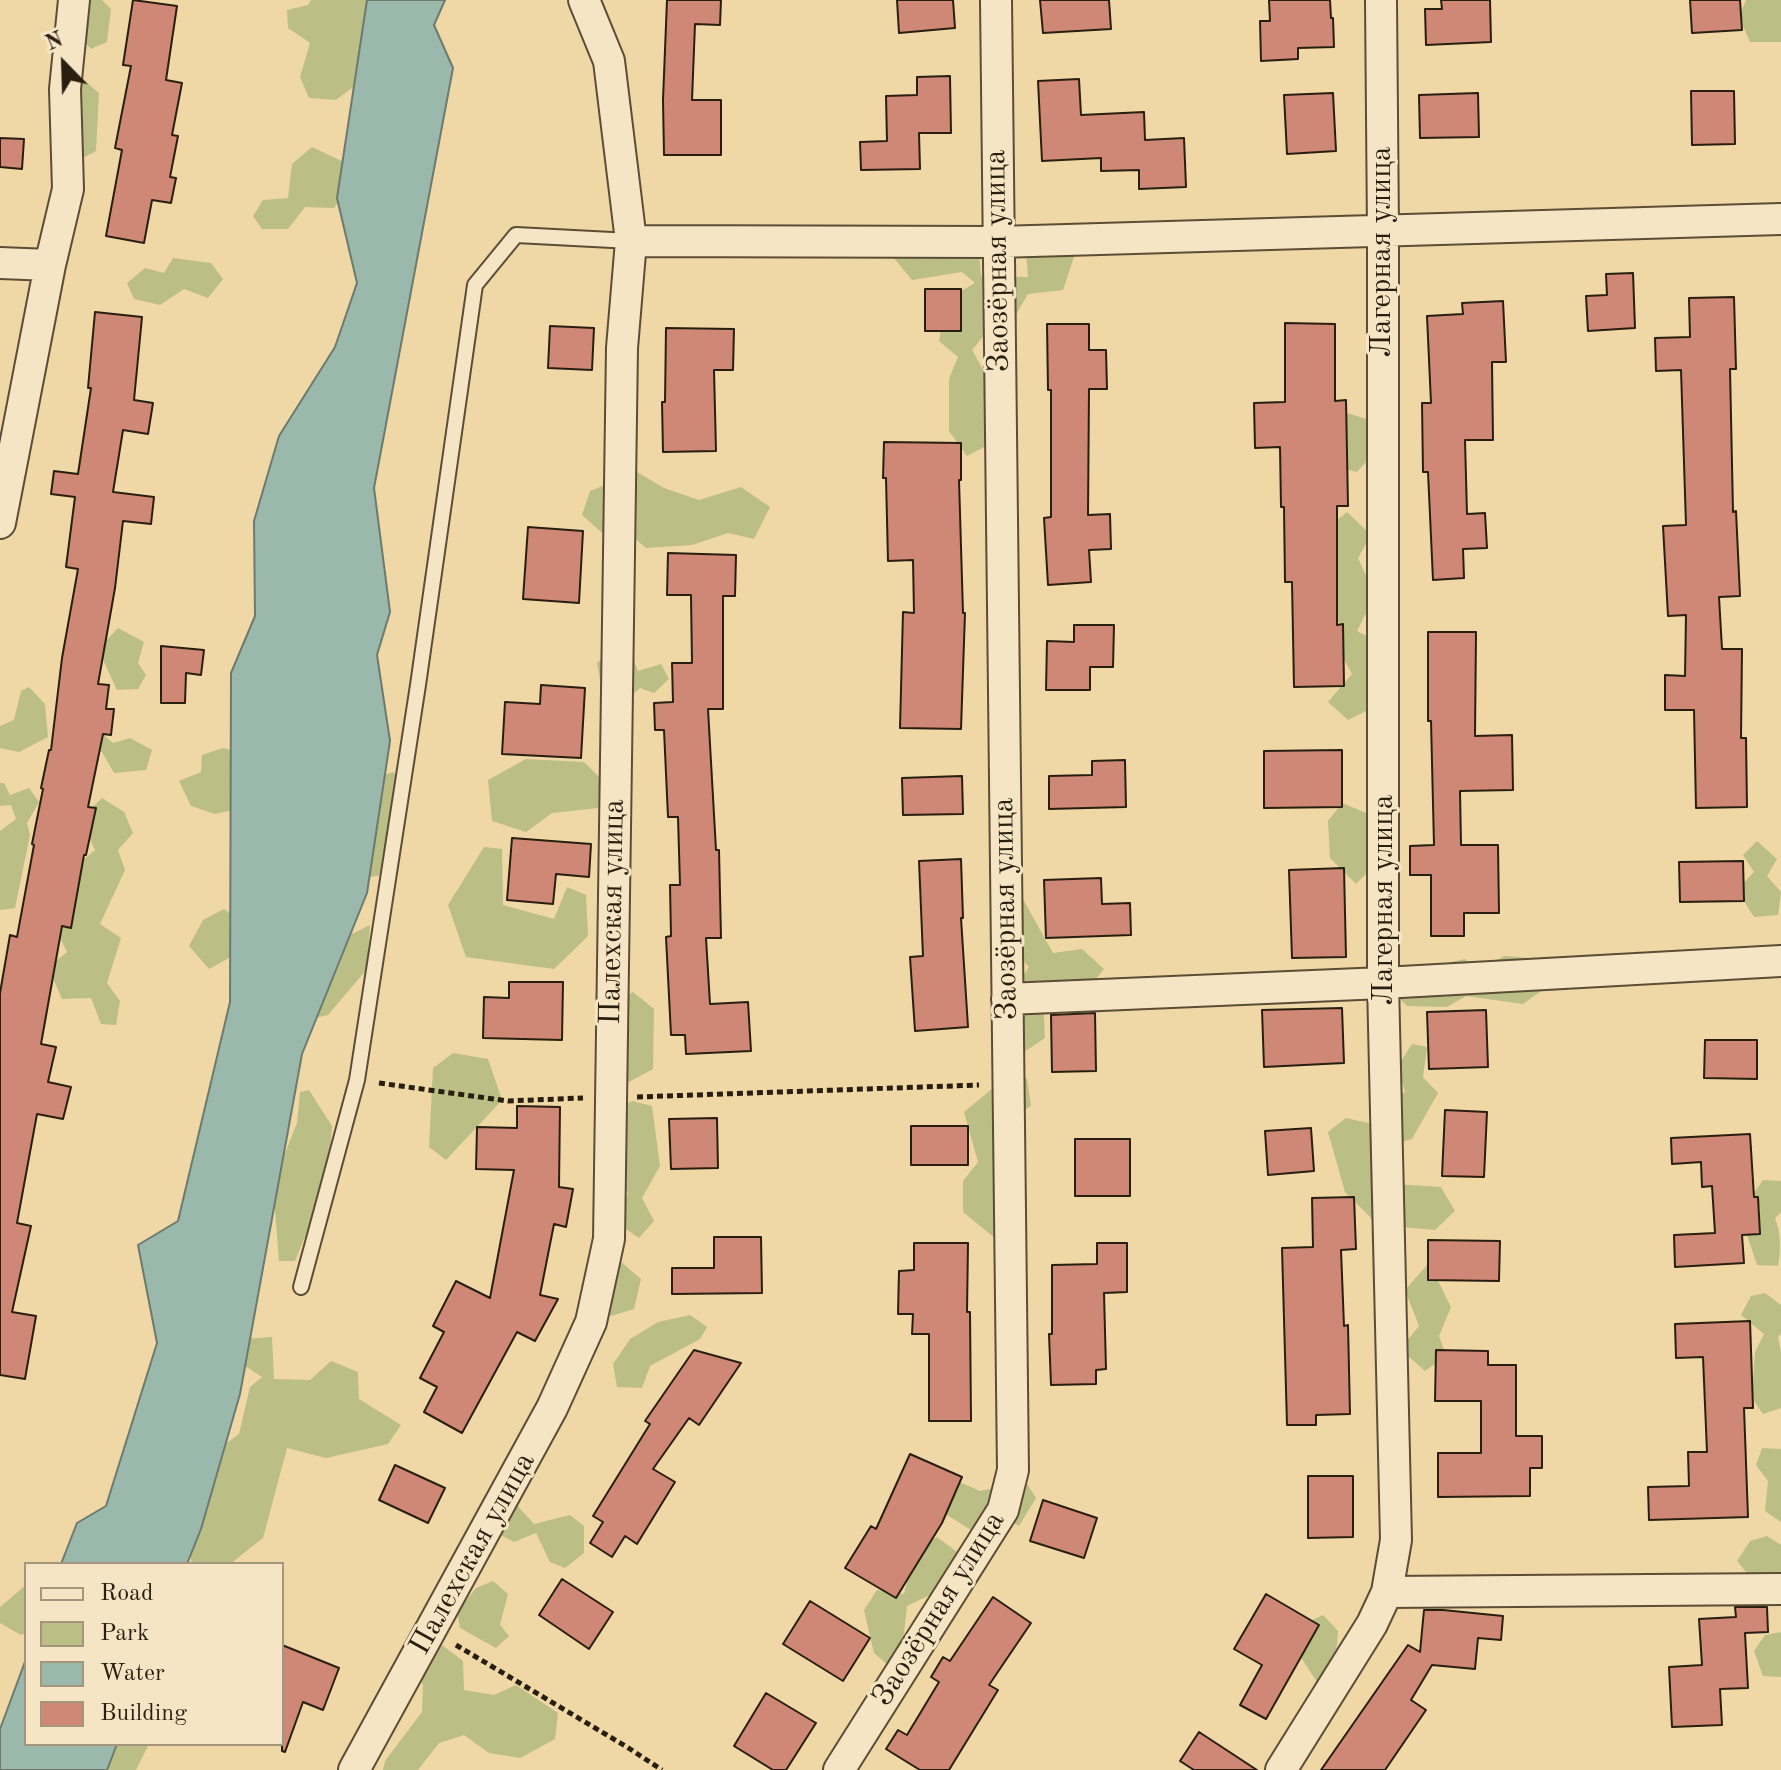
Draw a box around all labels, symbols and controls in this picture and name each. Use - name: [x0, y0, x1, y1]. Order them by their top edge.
- north arrow: [24, 24, 104, 104]
- text: N: [43, 28, 67, 55]
- street label: Лагерная улица: [1364, 146, 1400, 358]
- street label: Заозёрная улица: [978, 149, 1018, 373]
- street label: Лагерная улица: [1366, 794, 1402, 1006]
- street label: Заозёрная улица: [986, 797, 1026, 1021]
- street label: Палехская улица: [593, 799, 633, 1025]
- street label: Палехская улица: [402, 1446, 544, 1662]
- street label: Заозёрная улица: [865, 1505, 1013, 1713]
- legend: [24, 1562, 284, 1746]
- text: Road: [100, 1582, 153, 1606]
- text: Park: [100, 1622, 149, 1646]
- text: Water: [100, 1662, 165, 1686]
- text: Building: [100, 1702, 187, 1726]

